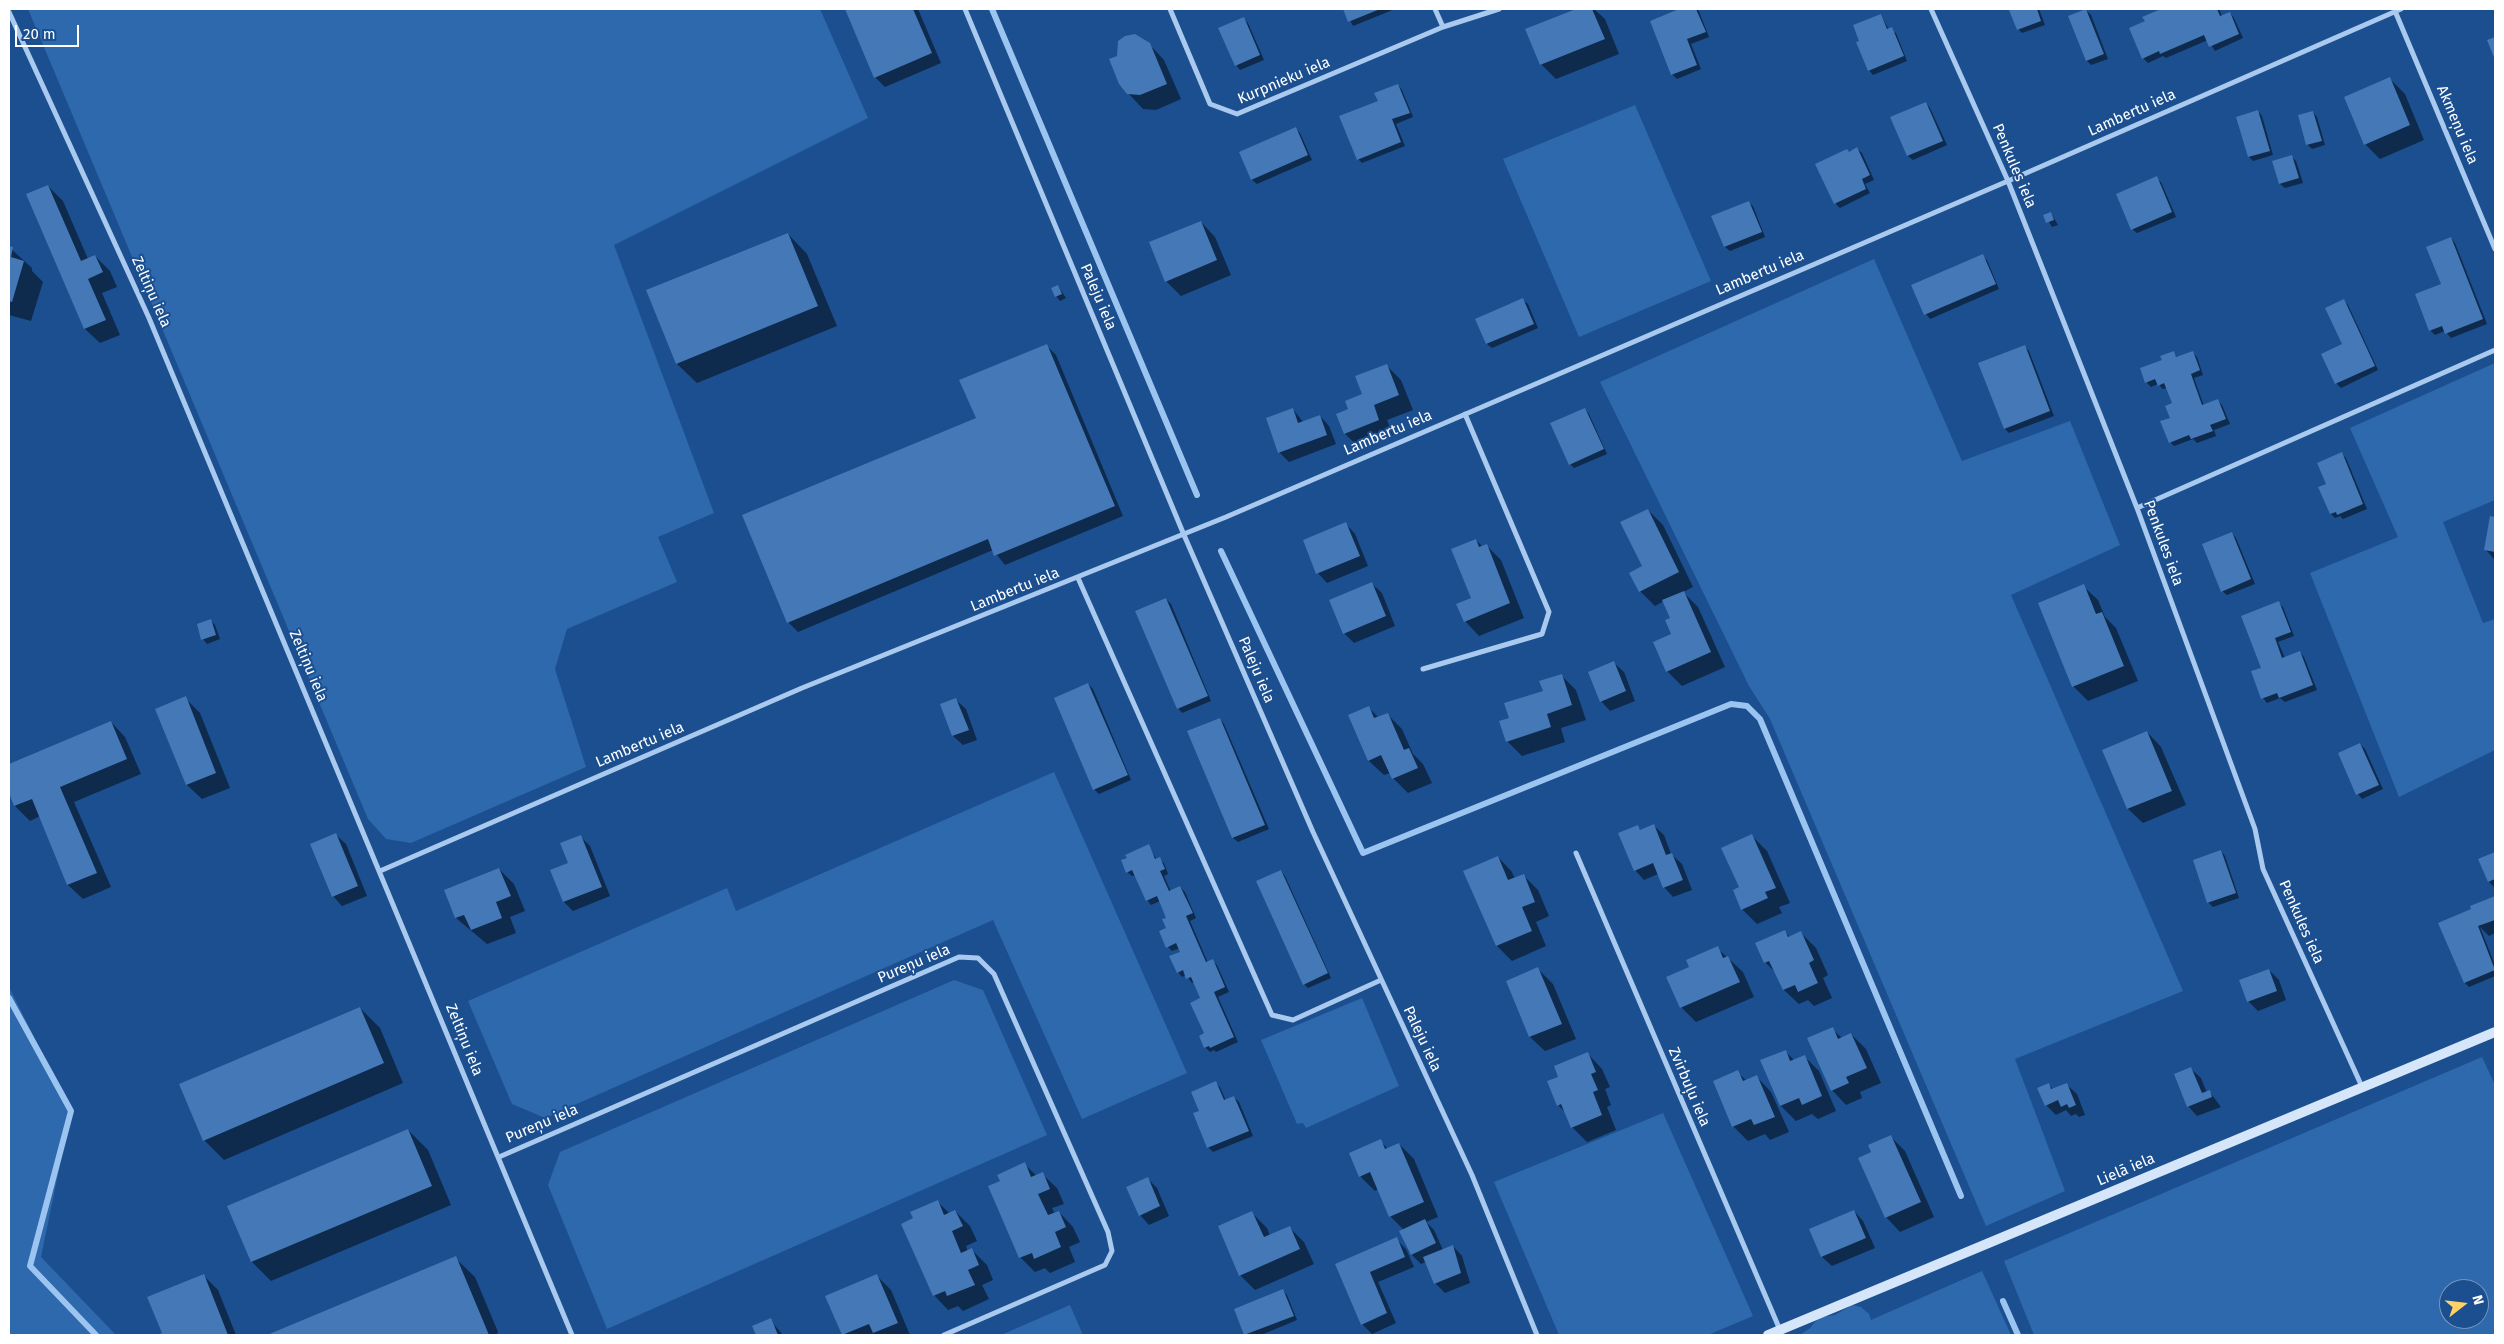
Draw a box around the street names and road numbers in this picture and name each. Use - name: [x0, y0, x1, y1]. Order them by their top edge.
- street label: Kurpnieku iela: [1235, 53, 1333, 109]
- street label: Akmeņu iela: [2432, 83, 2482, 167]
- street label: Lambertu iela: [2085, 86, 2179, 140]
- street label: Penkules iela: [1988, 121, 2040, 211]
- street label: Lambertu iela: [1713, 246, 1807, 300]
- street label: Zeltiņu iela: [127, 254, 175, 330]
- street label: Paleju iela: [1076, 261, 1120, 333]
- street label: Lambertu iela: [1341, 406, 1435, 460]
- street label: Penkules iela: [2139, 498, 2187, 588]
- street label: Lambertu iela: [968, 564, 1062, 616]
- street label: Zeltiņu iela: [285, 627, 331, 705]
- street label: Paleju iela: [1234, 634, 1278, 706]
- street label: Lambertu iela: [593, 718, 687, 772]
- street label: Penkules iela: [2274, 877, 2328, 967]
- street label: Pureņu iela: [875, 941, 953, 987]
- street label: Zeltiņu iela: [441, 1001, 487, 1079]
- street label: Paleju iela: [1399, 1003, 1445, 1075]
- street label: Zvirbuļu iela: [1664, 1045, 1714, 1129]
- street label: Pureņu iela: [503, 1101, 581, 1147]
- street label: Lielā iela: [2094, 1150, 2158, 1190]

